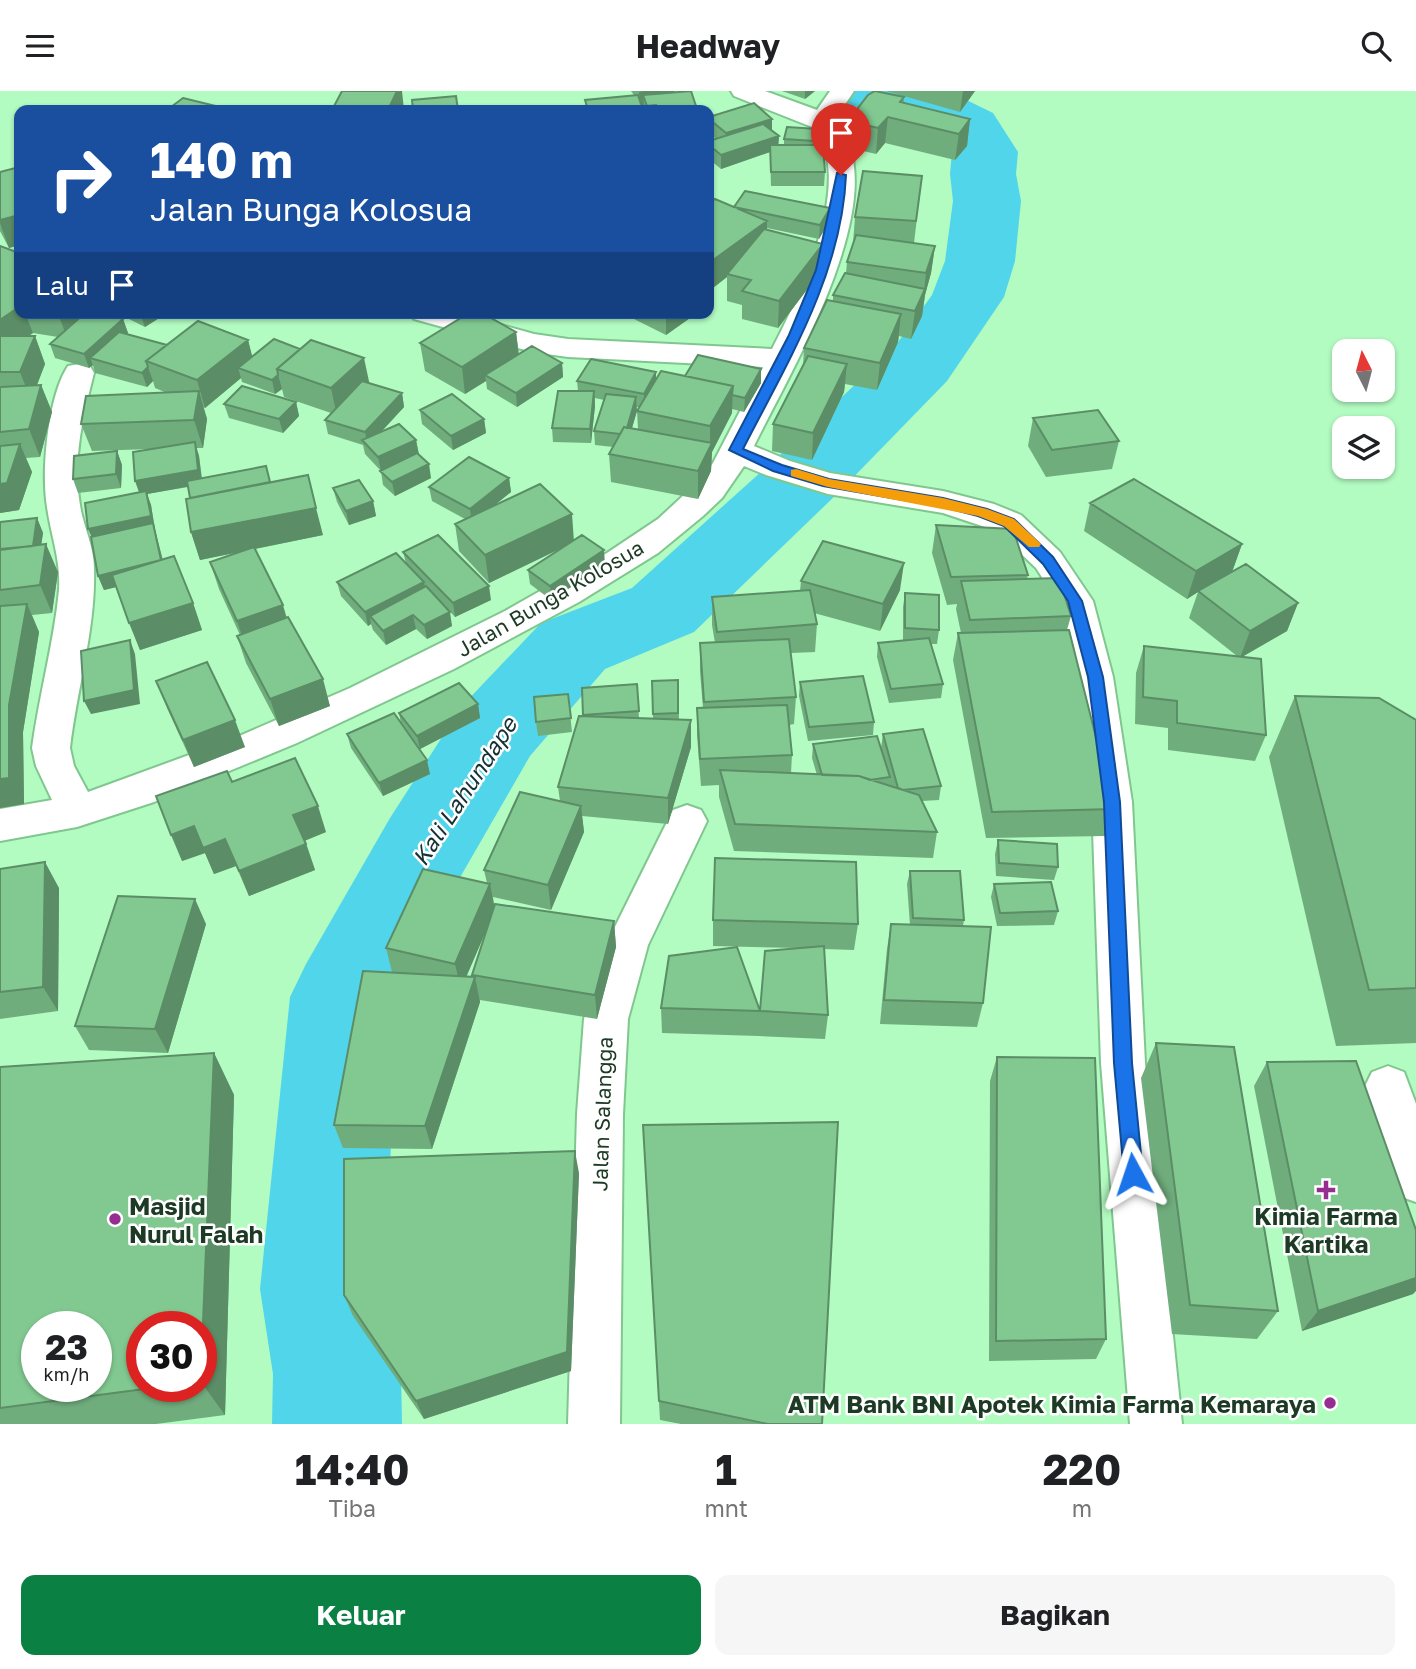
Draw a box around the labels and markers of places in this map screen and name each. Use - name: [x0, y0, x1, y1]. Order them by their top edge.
- pin: [811, 103, 871, 175]
- marker: Kimia Farma Kartika: [1318, 1182, 1334, 1198]
- place label: Masjid Nurul Falah: [129, 1191, 263, 1248]
- place label: Kimia Farma Kartika: [1254, 1201, 1398, 1258]
- marker: Masjid Nurul Falah: [107, 1211, 123, 1227]
- place label: ATM Bank BNI Apotek Kimia Farma Kemaraya: [788, 1389, 1316, 1418]
- marker: ATM Bank BNI Apotek Kimia Farma Kemaraya: [1322, 1395, 1338, 1411]

